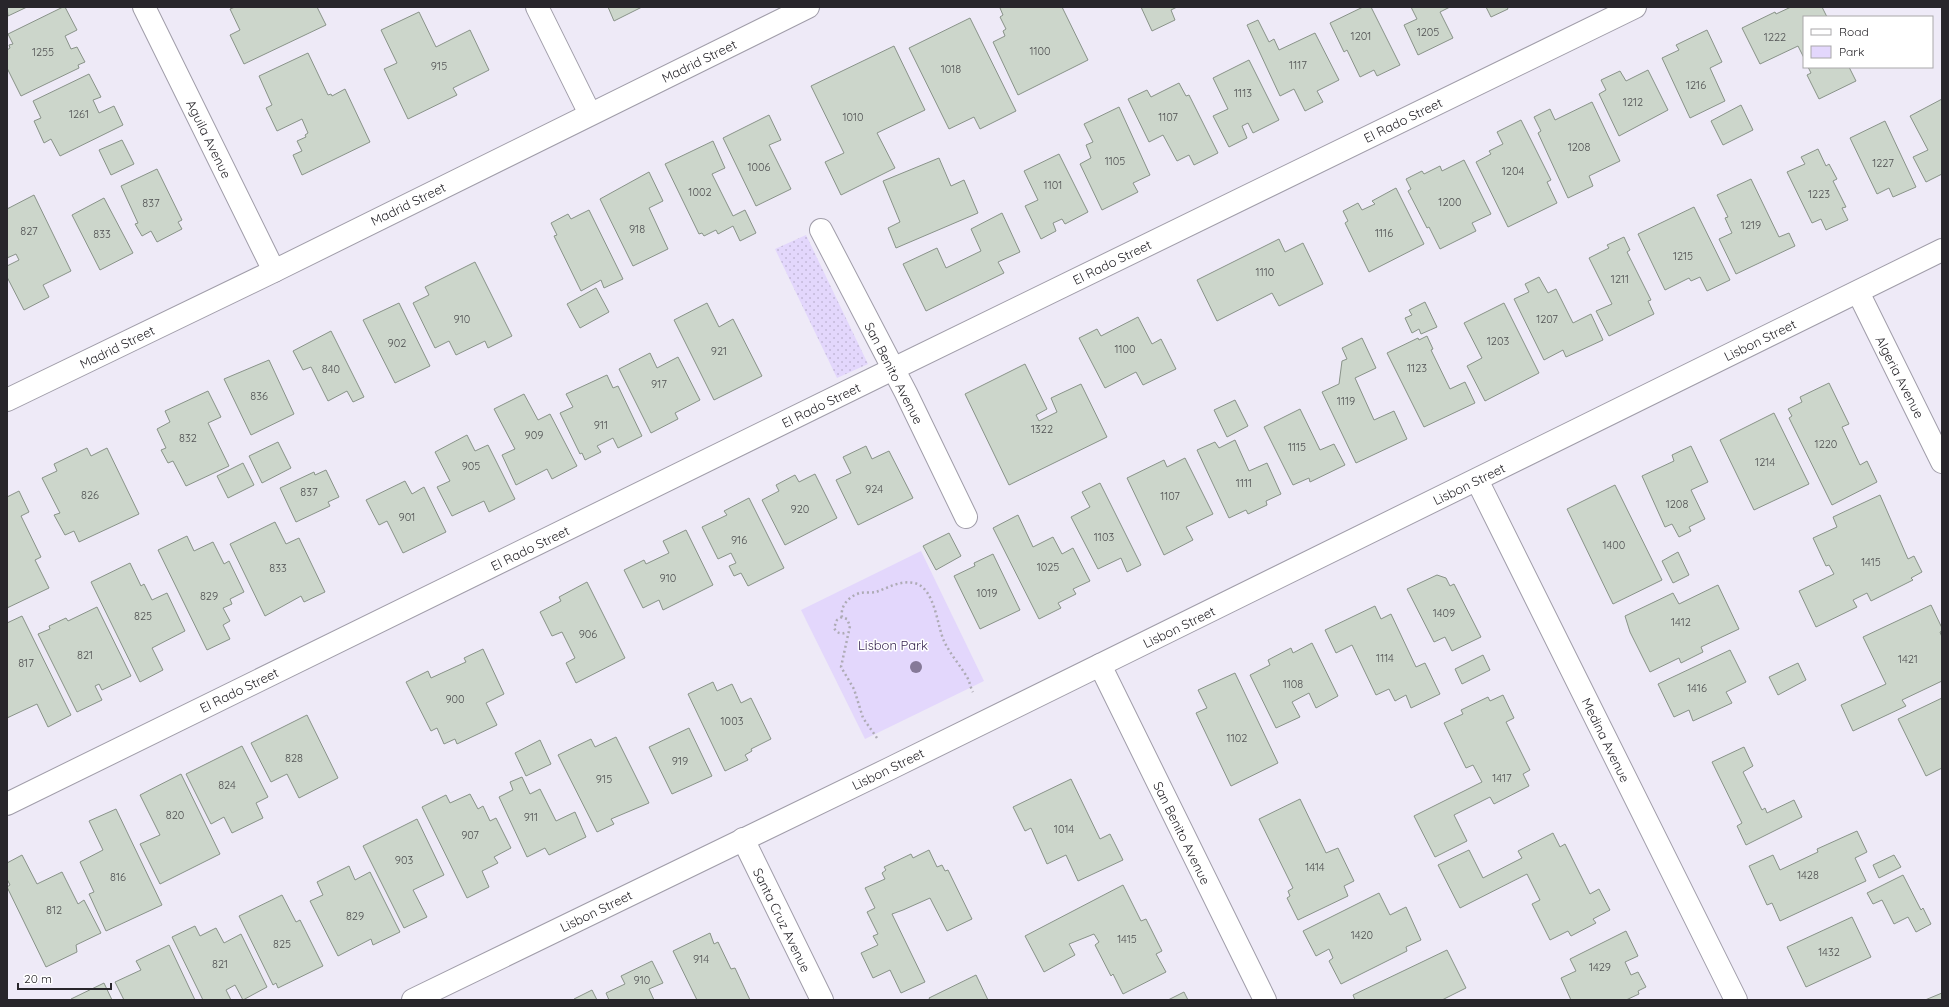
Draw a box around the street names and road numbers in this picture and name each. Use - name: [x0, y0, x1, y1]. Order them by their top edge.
- street label: Madrid Street: [659, 36, 739, 86]
- street label: El Rado Street: [1361, 94, 1445, 146]
- street label: Aguila Avenue: [183, 97, 235, 181]
- street label: Madrid Street: [368, 179, 448, 229]
- street label: El Rado Street: [1070, 236, 1154, 288]
- street label: Lisbon Street: [1721, 316, 1799, 364]
- street label: San Benito Avenue: [861, 319, 927, 427]
- street label: Madrid Street: [77, 322, 157, 372]
- street label: Algeria Avenue: [1872, 333, 1928, 421]
- street label: El Rado Street: [779, 379, 863, 431]
- street label: Lisbon Street: [1430, 460, 1508, 508]
- street label: El Rado Street: [488, 522, 572, 574]
- street label: Lisbon Street: [1140, 603, 1218, 651]
- street label: El Rado Street: [197, 664, 281, 716]
- street label: Medina Avenue: [1579, 695, 1633, 785]
- street label: Lisbon Street: [849, 745, 927, 793]
- street label: San Benito Avenue: [1150, 779, 1214, 887]
- street label: Santa Cruz Avenue: [750, 865, 814, 975]
- street label: Lisbon Street: [557, 887, 635, 935]

